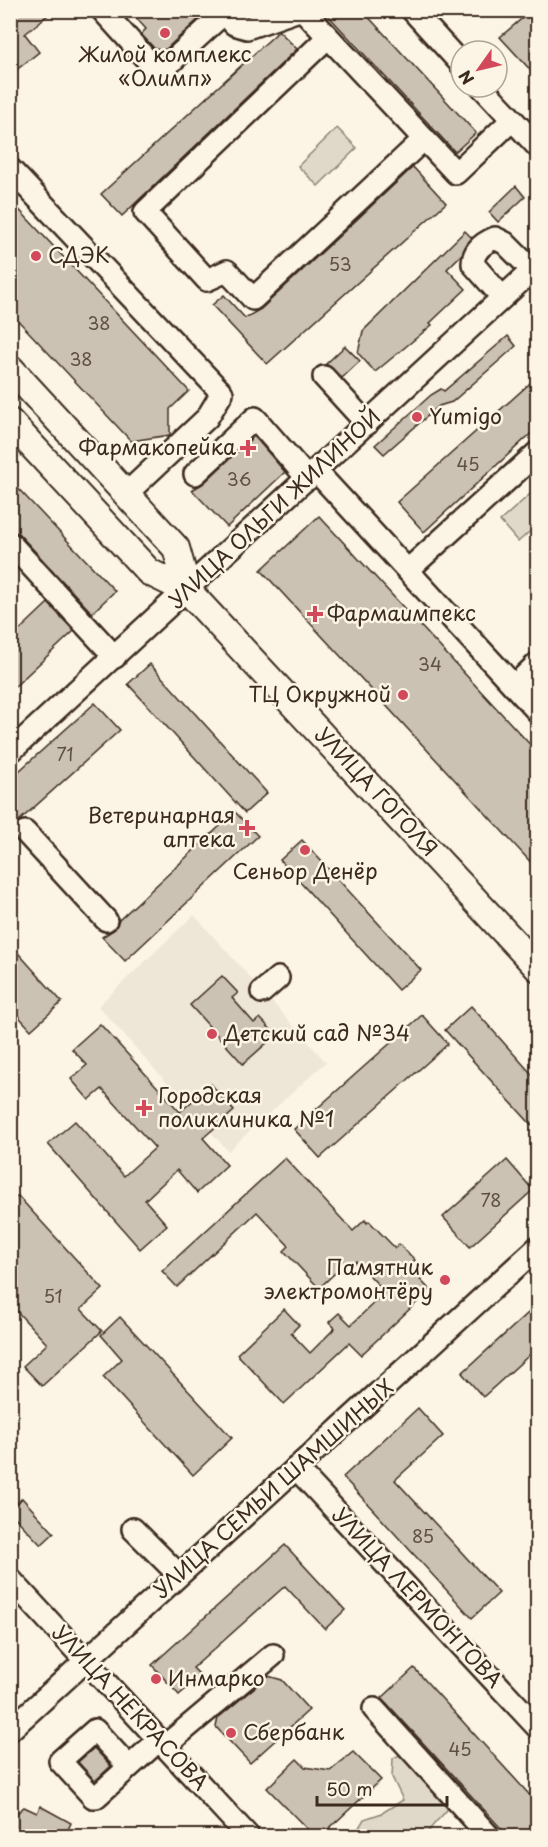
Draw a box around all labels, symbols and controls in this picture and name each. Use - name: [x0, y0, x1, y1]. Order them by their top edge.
- marker: Жилой комплекс «Олимп»: [158, 26, 172, 40]
- place label: Жилой комплекс «Олимп»: [78, 37, 252, 93]
- north arrow: [449, 39, 509, 99]
- text: N: [452, 66, 479, 90]
- place label: СДЭК: [48, 238, 110, 270]
- marker: СДЭК: [29, 249, 43, 263]
- house number: 53: [328, 250, 352, 277]
- house number: 38: [87, 309, 111, 336]
- house number: 38: [69, 345, 93, 372]
- place label: Yumigo: [429, 399, 502, 431]
- street label: УЛИЦА ОЛЬГИ ЖИЛИНОЙ: [160, 400, 387, 615]
- marker: Yumigo: [410, 410, 424, 424]
- place label: Фармакопейка: [79, 430, 236, 462]
- marker: Фармакопейка: [241, 441, 255, 455]
- house number: 45: [457, 450, 480, 477]
- house number: 36: [227, 465, 251, 492]
- place label: Фармаимпекс: [327, 596, 476, 628]
- marker: Фармаимпекс: [308, 607, 322, 621]
- house number: 34: [418, 650, 442, 677]
- place label: ТЦ Окружной: [249, 677, 391, 709]
- marker: ТЦ Окружной: [396, 688, 410, 702]
- street label: УЛИЦА ГОГОЛЯ: [309, 719, 446, 863]
- house number: 71: [57, 740, 73, 767]
- place label: Ветеринарная аптека: [88, 798, 235, 854]
- marker: Ветеринарная аптека: [240, 821, 254, 835]
- marker: Сеньор Денёр: [298, 843, 312, 857]
- place label: Сеньор Денёр: [232, 854, 378, 886]
- place label: Детский сад №34: [223, 1016, 410, 1048]
- marker: Детский сад №34: [205, 1027, 219, 1041]
- place label: Городская поликлиника №1: [158, 1078, 334, 1134]
- marker: Городская поликлиника №1: [135, 1099, 153, 1117]
- house number: 78: [481, 1186, 502, 1213]
- place label: Памятник электромонтёру: [264, 1250, 434, 1306]
- marker: Памятник электромонтёру: [438, 1273, 452, 1287]
- house number: 51: [43, 1282, 63, 1309]
- street label: УЛИЦА СЕМЬИ ШАМШИНЫХ: [145, 1370, 400, 1605]
- street label: УЛИЦА ЛЕРМОНТОВА: [326, 1499, 511, 1694]
- house number: 85: [412, 1522, 434, 1549]
- street label: УЛИЦА НЕКРАСОВА: [46, 1617, 217, 1797]
- place label: Инмарко: [168, 1661, 265, 1693]
- marker: Инмарко: [149, 1672, 163, 1686]
- place label: Сбербанк: [243, 1715, 345, 1747]
- marker: Сбербанк: [224, 1726, 238, 1740]
- house number: 45: [449, 1735, 472, 1762]
- scale bar: [317, 1769, 448, 1807]
- text: 50 m: [326, 1775, 373, 1802]

